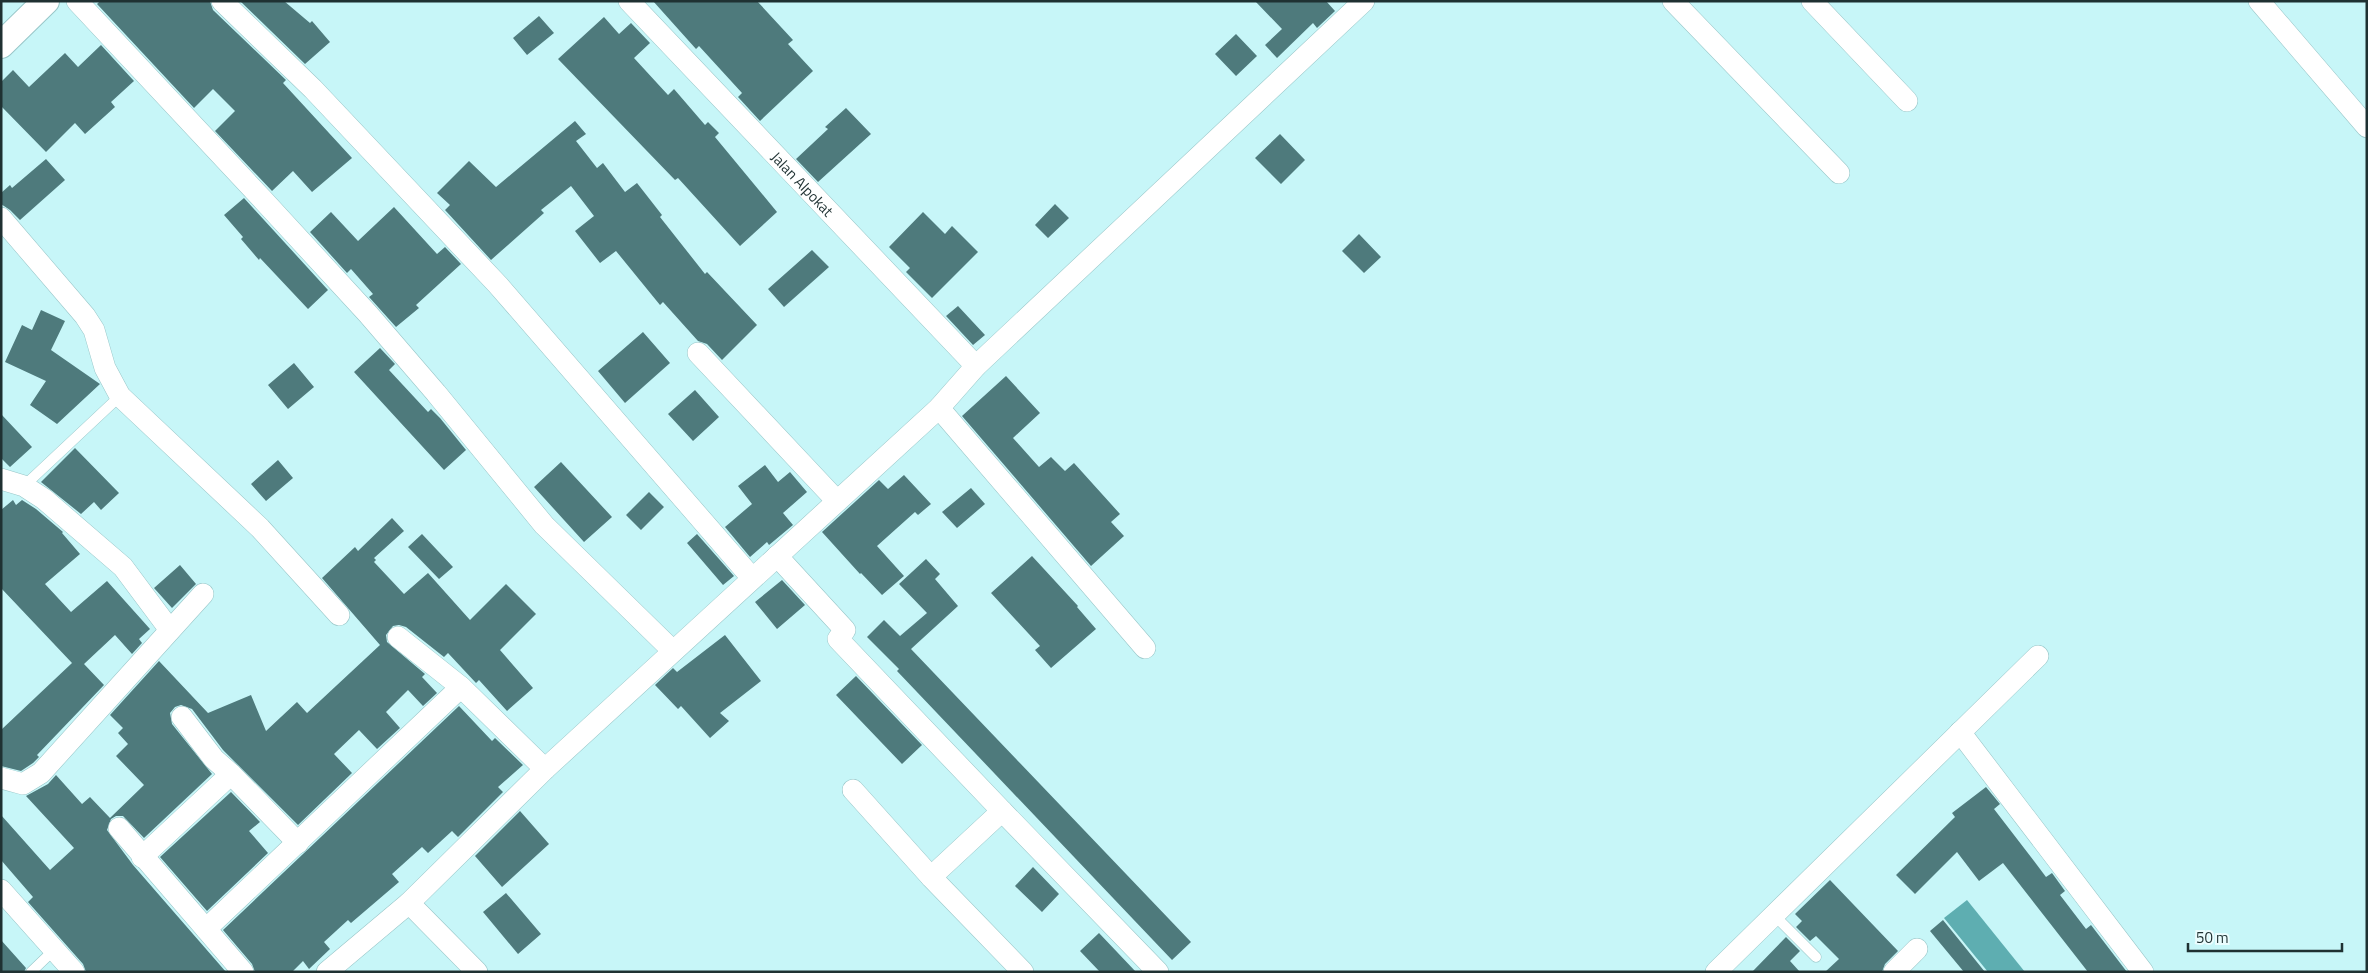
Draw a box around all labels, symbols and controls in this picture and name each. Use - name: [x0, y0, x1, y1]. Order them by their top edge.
- street label: Jalan Alpokat: [766, 146, 840, 222]
- scale bar: [2188, 920, 2342, 952]
- text: 50 m: [2196, 926, 2229, 949]

